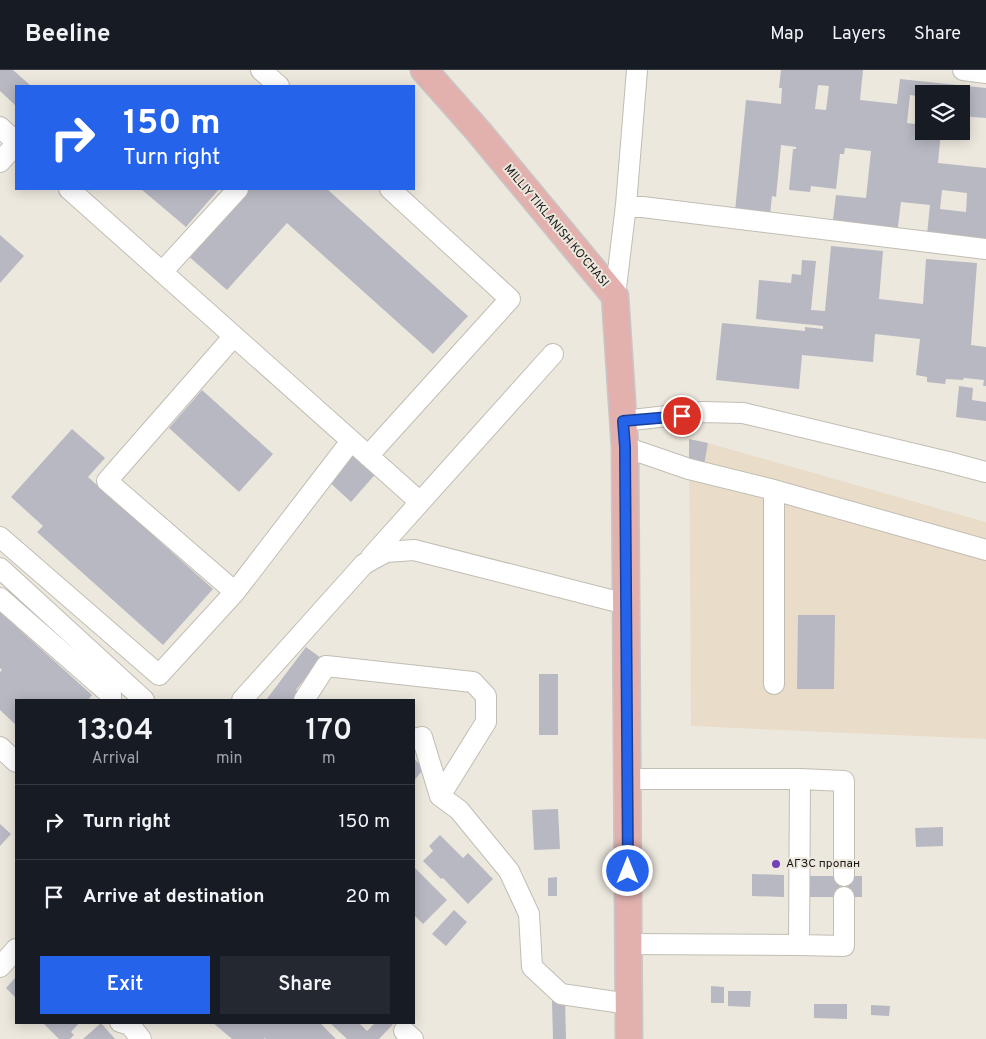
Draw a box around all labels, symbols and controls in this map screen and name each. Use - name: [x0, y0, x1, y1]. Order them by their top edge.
- text: Beeline: [25, 20, 110, 50]
- text: Map: [770, 23, 804, 46]
- text: Layers: [832, 23, 886, 46]
- text: Share: [914, 23, 961, 46]
- map controls: [915, 85, 970, 140]
- button: layers: [915, 85, 970, 140]
- text: 150 m: [123, 102, 221, 146]
- icon: right: [40, 105, 105, 170]
- text: Turn right: [123, 145, 220, 172]
- street label: MILLIY TIKLANISH KO'CHASI: [500, 161, 612, 291]
- pin: [661, 395, 703, 437]
- icon: arrive: [668, 402, 696, 430]
- text: 13:04: [78, 713, 153, 750]
- text: 1: [223, 713, 235, 750]
- text: 170: [305, 713, 352, 750]
- text: Arrival: [92, 749, 139, 769]
- text: min: [216, 749, 243, 769]
- text: m: [322, 749, 336, 769]
- icon: right: [40, 808, 68, 836]
- text: Turn right: [83, 810, 171, 834]
- text: 150 m: [338, 810, 390, 834]
- position arrow: [601, 844, 653, 896]
- place label: АГЗС пропан: [786, 856, 860, 872]
- marker: АГЗС пропан: [770, 858, 782, 870]
- icon: arrive: [40, 883, 68, 911]
- text: Arrive at destination: [83, 885, 264, 909]
- text: 20 m: [346, 885, 390, 909]
- button: Exit: [40, 956, 210, 1014]
- button: Share: [220, 956, 390, 1014]

